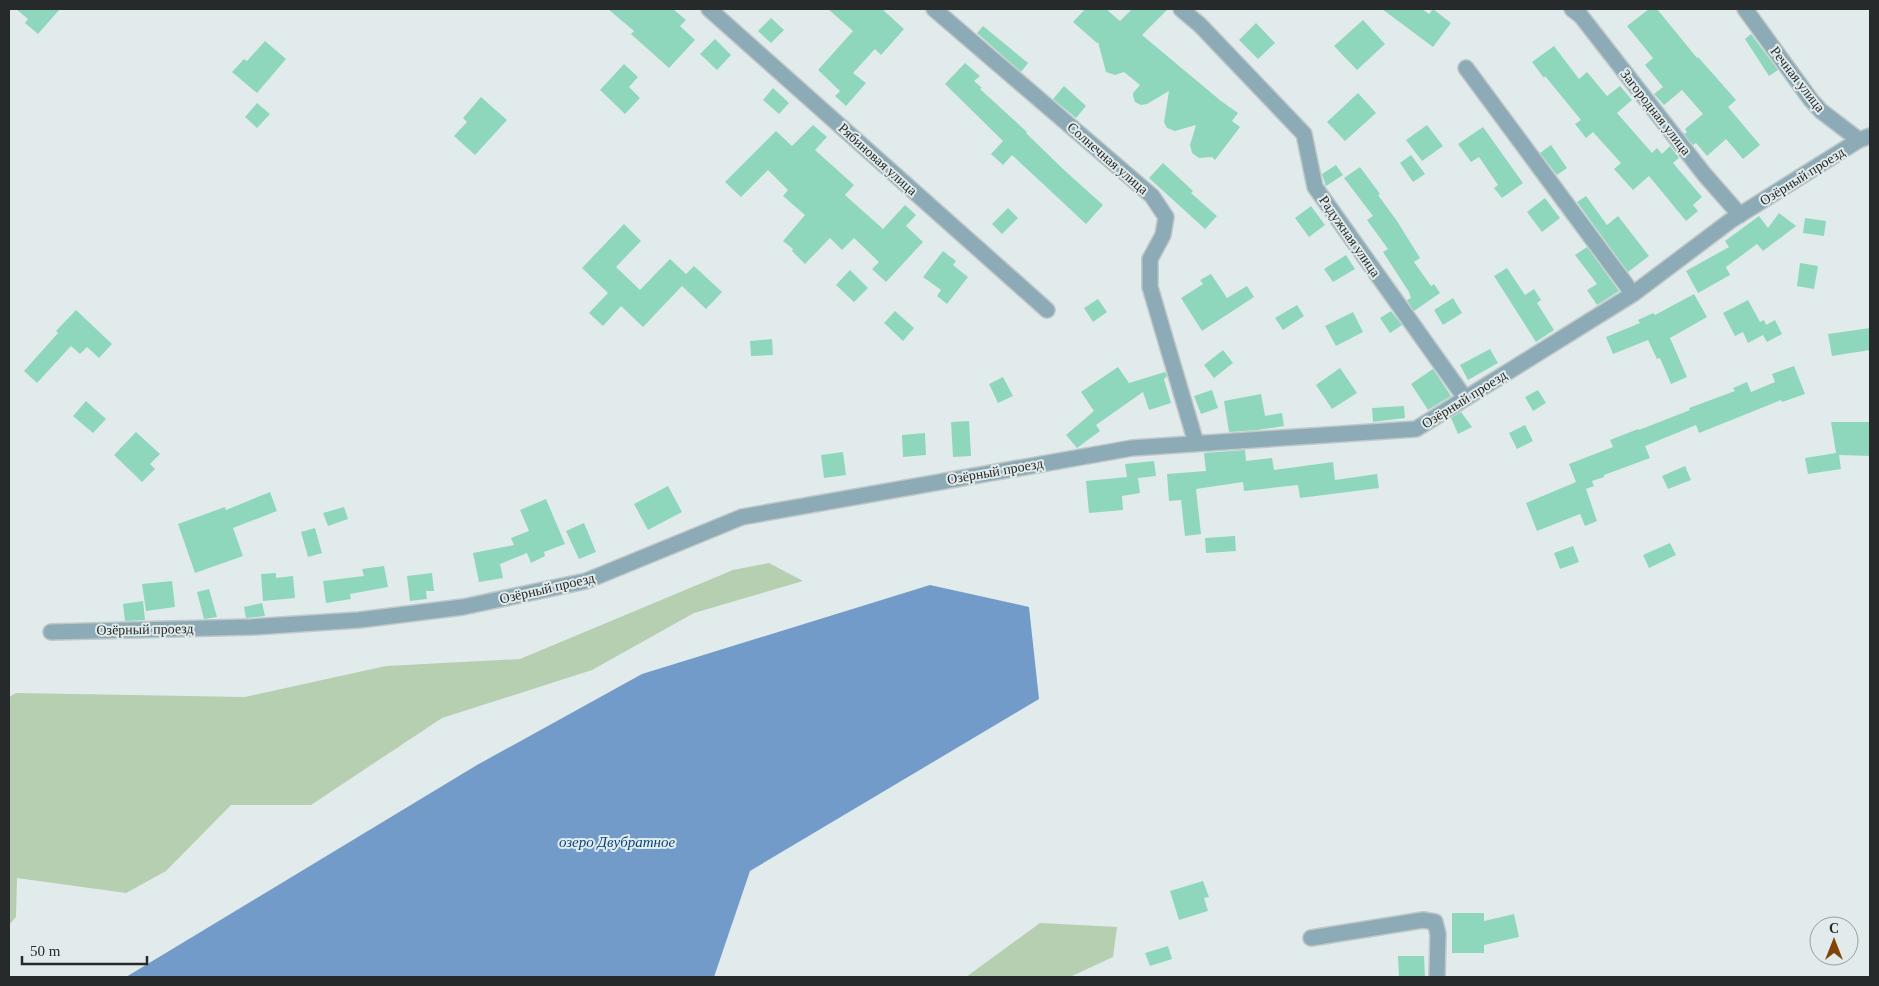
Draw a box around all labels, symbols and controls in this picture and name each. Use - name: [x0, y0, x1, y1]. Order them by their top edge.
- street label: Речная улица: [1767, 44, 1828, 116]
- street label: Загородная улица: [1618, 66, 1694, 159]
- street label: Солнечная улица: [1064, 119, 1152, 198]
- street label: Рябиновая улица: [836, 120, 920, 199]
- street label: Озёрный проезд: [1757, 144, 1847, 209]
- street label: Радужная улица: [1316, 193, 1384, 280]
- street label: Озёрный проезд: [1419, 367, 1509, 432]
- street label: Озёрный проезд: [946, 456, 1044, 487]
- street label: Озёрный проезд: [498, 570, 596, 607]
- street label: Озёрный проезд: [96, 621, 194, 638]
- water label: озеро Двубратное: [559, 834, 675, 850]
- north arrow: [1809, 916, 1859, 966]
- text: С: [1829, 921, 1839, 936]
- scale bar: [22, 934, 148, 966]
- text: 50 m: [30, 943, 61, 959]

